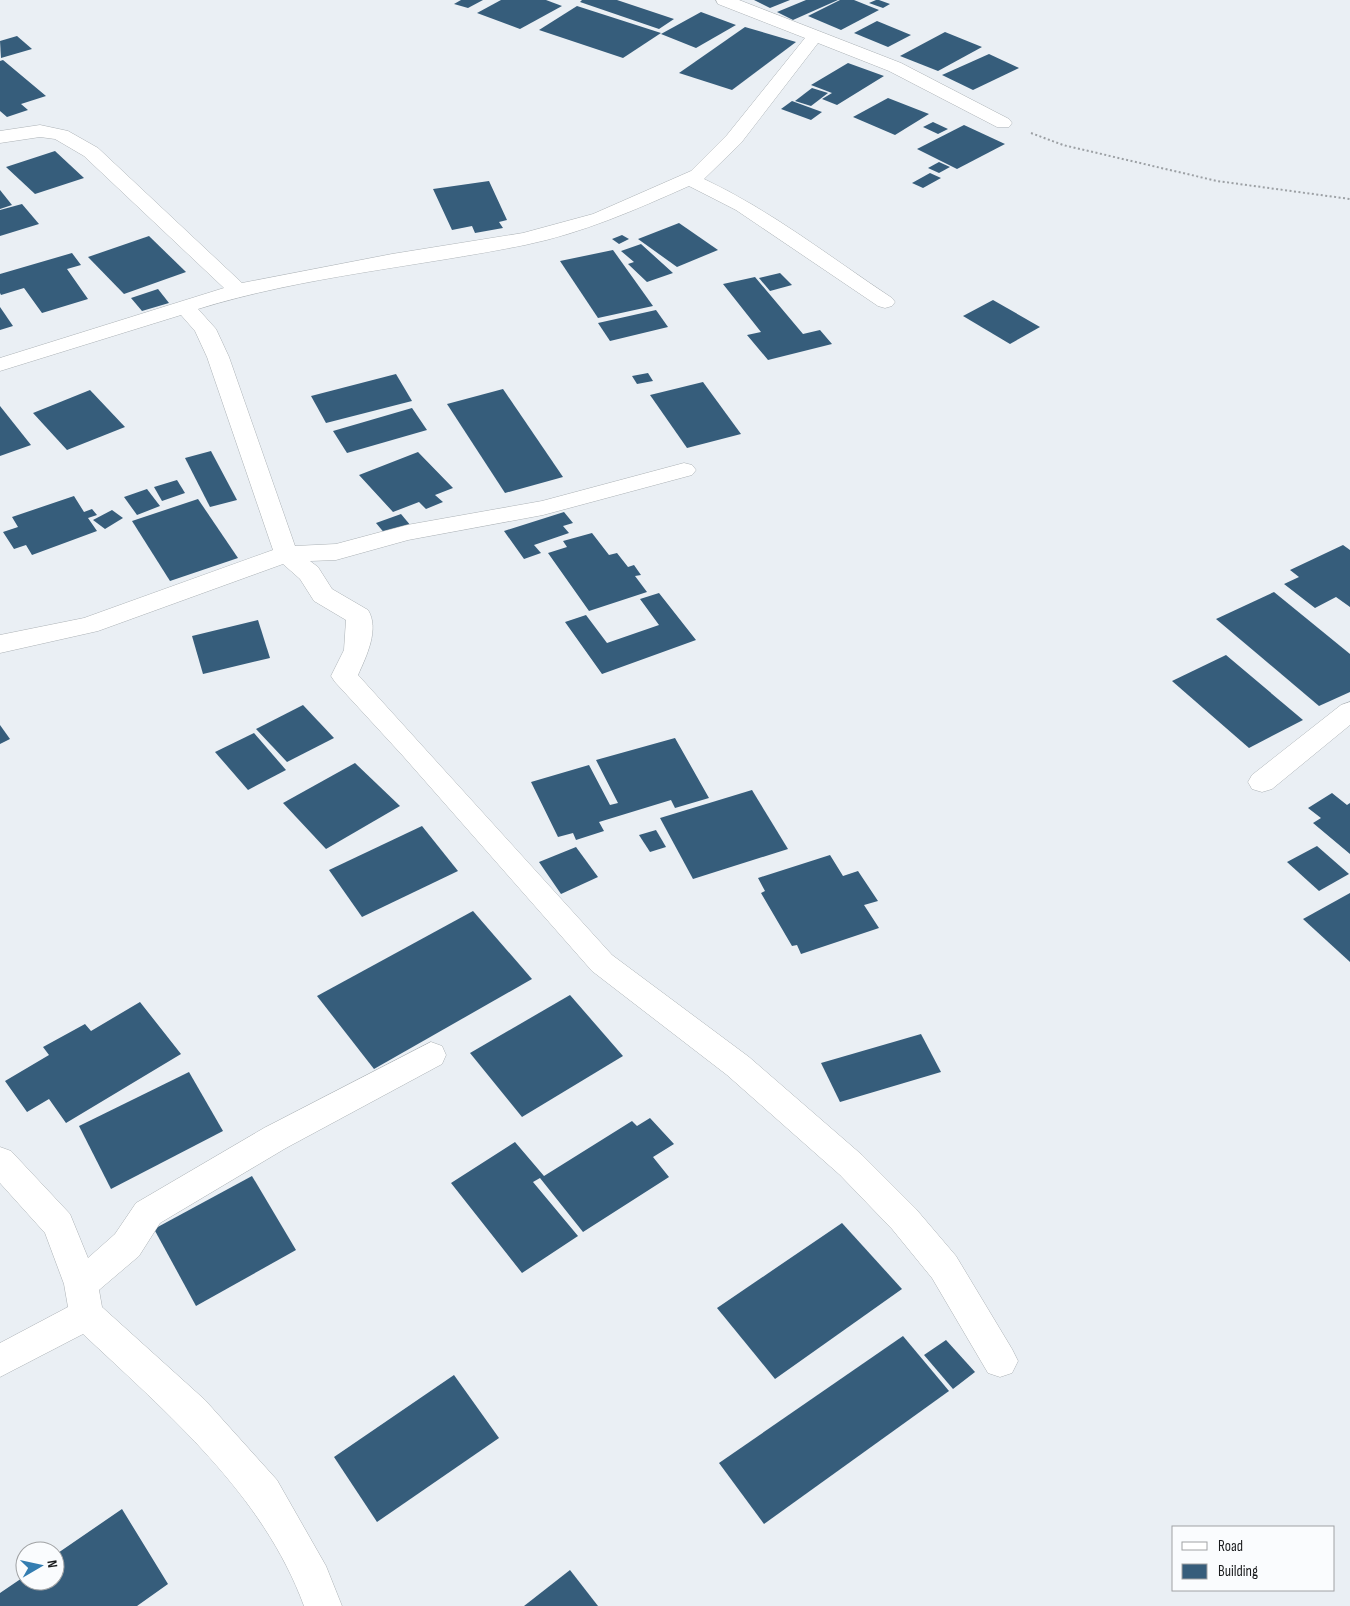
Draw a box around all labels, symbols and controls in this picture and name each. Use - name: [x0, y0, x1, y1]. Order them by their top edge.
- legend: [1172, 1526, 1335, 1591]
- text: Road: [1218, 1537, 1243, 1556]
- north arrow: [15, 1541, 65, 1591]
- text: N: [43, 1559, 61, 1569]
- text: Building: [1218, 1562, 1258, 1581]

